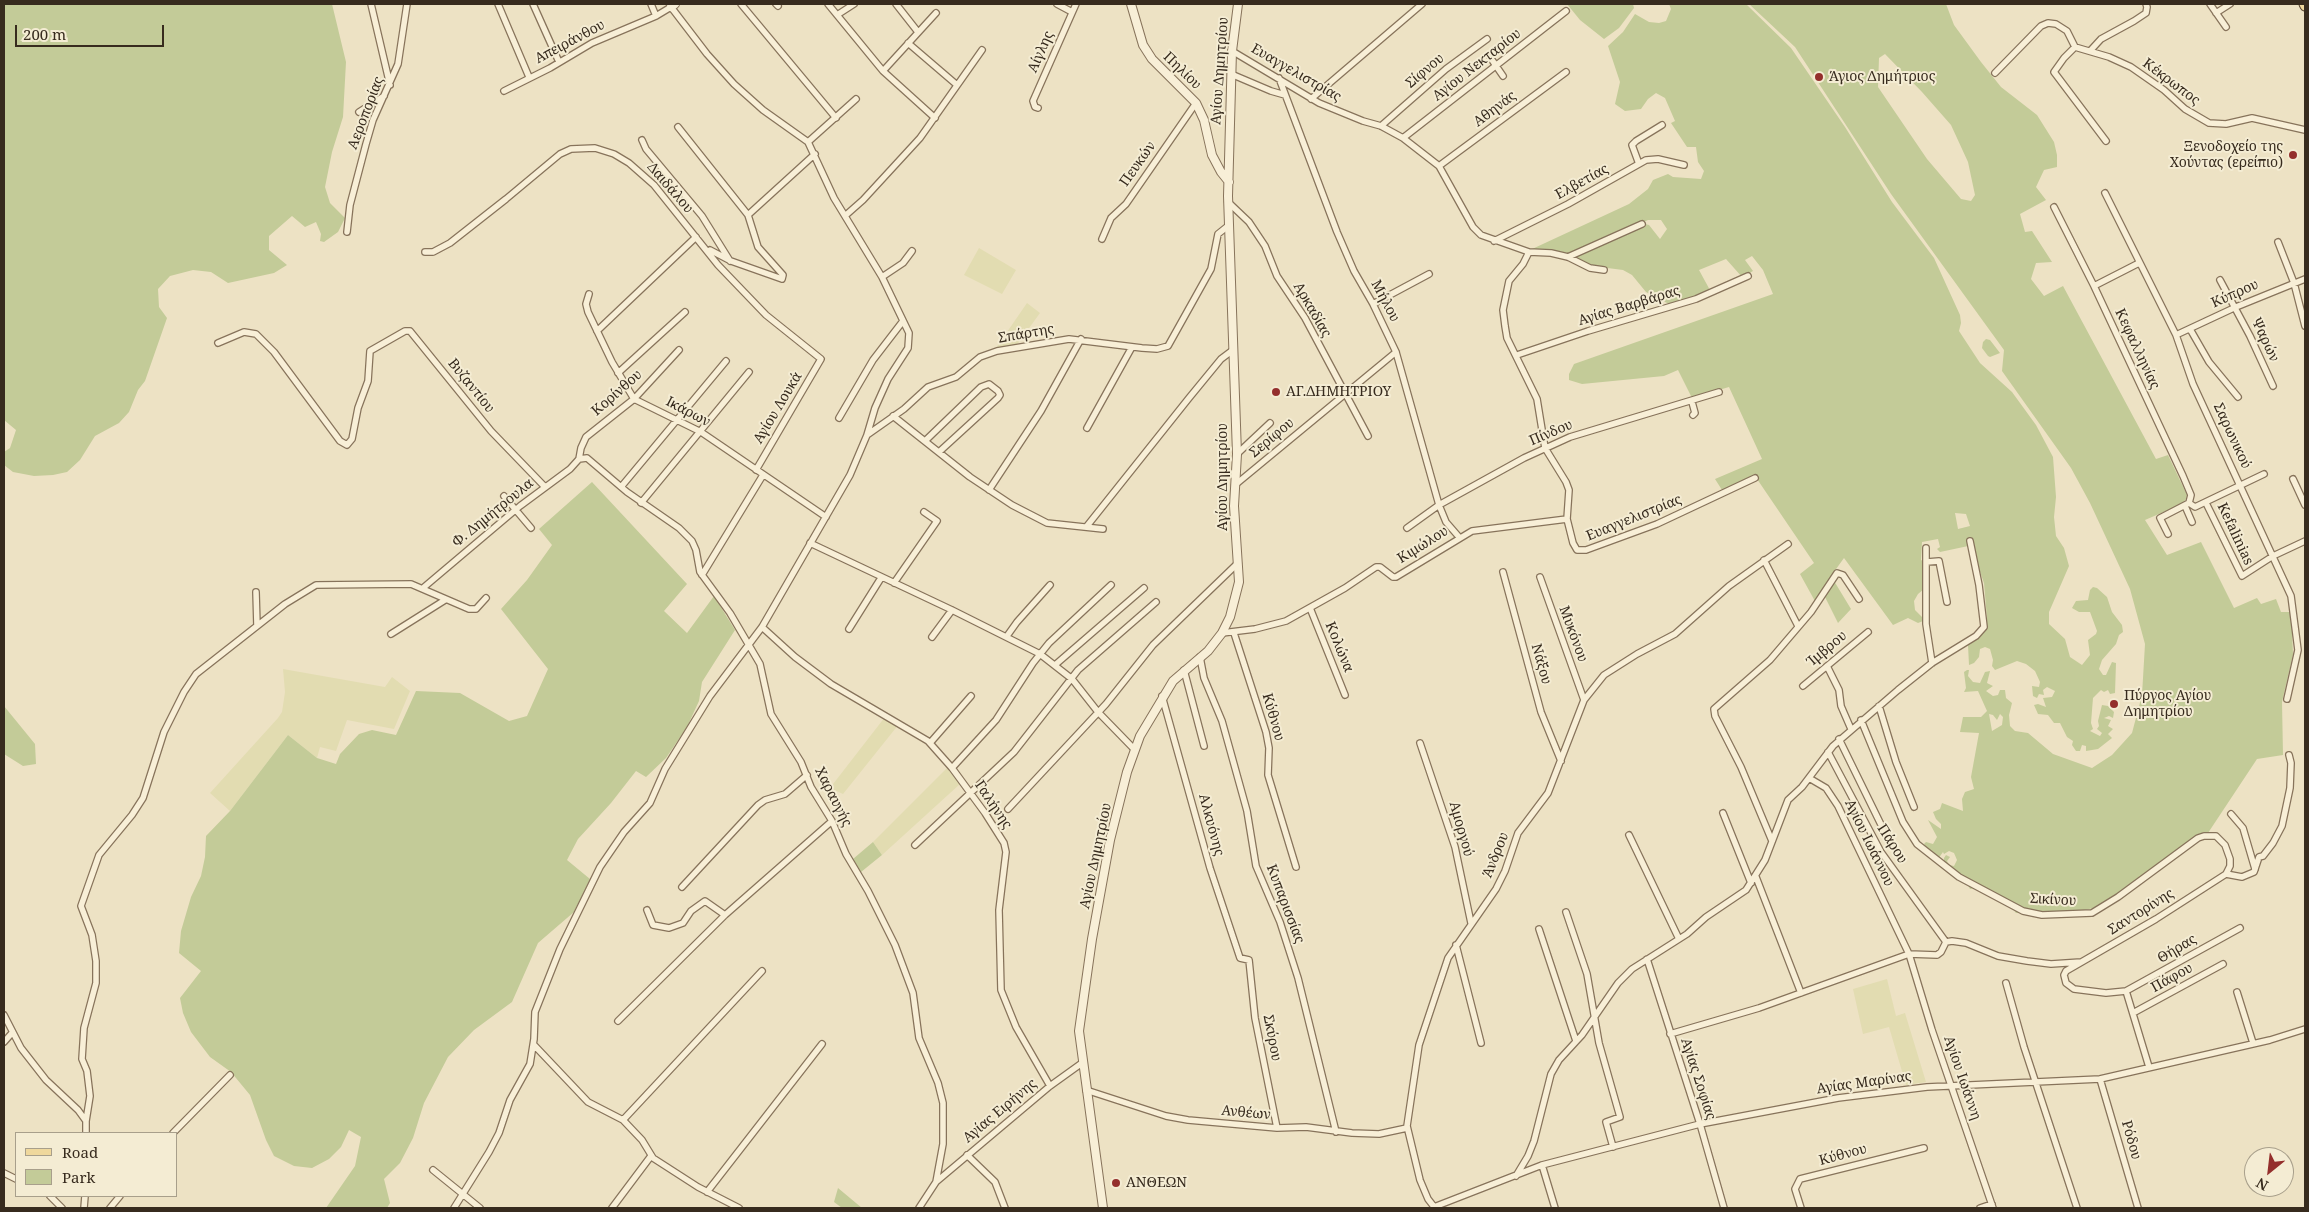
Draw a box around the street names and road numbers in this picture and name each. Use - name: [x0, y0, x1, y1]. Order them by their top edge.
- street label: Απειράνθου: [532, 17, 608, 67]
- street label: Αγίου Δημητρίου: [1208, 17, 1232, 125]
- street label: Αγίου Νεκταρίου: [1429, 25, 1525, 105]
- street label: Αίγλης: [1024, 29, 1058, 75]
- street label: Ευαγγελιστρίας: [1248, 40, 1344, 106]
- street label: Πηλίου: [1159, 49, 1205, 93]
- street label: Σίφνου: [1402, 50, 1448, 92]
- street label: Κέκρωπος: [2139, 55, 2203, 109]
- street label: Αεροπορίας: [344, 74, 388, 152]
- street label: Αθηνάς: [1470, 88, 1520, 130]
- street label: Πευκών: [1116, 138, 1160, 190]
- street label: Δαιδάλου: [643, 159, 697, 217]
- street label: Ελβετίας: [1553, 161, 1611, 203]
- street label: Κύπρου: [2209, 276, 2261, 312]
- street label: Μήλου: [1367, 277, 1403, 325]
- street label: Αρκαδίας: [1290, 279, 1334, 341]
- street label: Αγίας Βαρβάρας: [1576, 283, 1682, 329]
- street label: Κεφαλληνίας: [2111, 306, 2163, 392]
- street label: Ψαρών: [2248, 315, 2282, 365]
- street label: Σπάρτης: [997, 321, 1055, 347]
- street label: Βυζαντίου: [444, 356, 498, 416]
- street label: Κορίνθου: [588, 367, 646, 419]
- street label: Αγίου Λουκά: [750, 369, 806, 447]
- street label: Ικάρων: [663, 393, 713, 431]
- street label: Σαρωνικού: [2209, 400, 2255, 472]
- street label: Σερίφου: [1246, 415, 1298, 461]
- street label: Πίνδου: [1527, 416, 1575, 450]
- street label: Αγίου Δημητρίου: [1215, 423, 1231, 531]
- street label: Φ. Δημήτρουλα: [449, 475, 537, 551]
- street label: Ευαγγελιστρίας: [1584, 491, 1684, 545]
- street label: Kefalinias: [2213, 500, 2257, 568]
- street label: Κιμώλου: [1394, 523, 1452, 567]
- street label: Μυκόνου: [1555, 604, 1591, 664]
- street label: Κολώνα: [1321, 619, 1357, 675]
- street label: Ίμβρου: [1804, 627, 1850, 671]
- street label: Νάξου: [1527, 642, 1555, 686]
- street label: Κύθνου: [1258, 691, 1288, 743]
- street label: Χαραυγής: [811, 764, 855, 830]
- street label: Γαλήνης: [971, 778, 1015, 832]
- street label: Αλκυόνης: [1195, 792, 1227, 858]
- street label: Αγίου Ιωάννου: [1841, 797, 1897, 889]
- street label: Αμοργού: [1445, 800, 1477, 858]
- street label: Αγίου Δημητρίου: [1077, 802, 1115, 910]
- street label: Πάρου: [1873, 821, 1911, 867]
- street label: Άνδρου: [1479, 830, 1513, 880]
- street label: Κυπαρισσίας: [1262, 862, 1308, 946]
- street label: Σαντορίνης: [2105, 885, 2177, 939]
- street label: Σικίνου: [2029, 890, 2077, 910]
- street label: Θήρας: [2155, 931, 2199, 967]
- street label: Πάφου: [2148, 960, 2196, 996]
- street label: Σκύρου: [1259, 1013, 1285, 1063]
- street label: Αγίου Ιωάννη: [1940, 1034, 1984, 1122]
- street label: Αγίας Σοφίας: [1677, 1036, 1719, 1122]
- street label: Αγίας Μαρίνας: [1815, 1068, 1913, 1098]
- street label: Αγίας Ειρήνης: [960, 1075, 1040, 1147]
- street label: Ανθέων: [1221, 1102, 1271, 1124]
- street label: Ρόδου: [2117, 1118, 2145, 1162]
- street label: Κύθνου: [1817, 1141, 1869, 1169]

